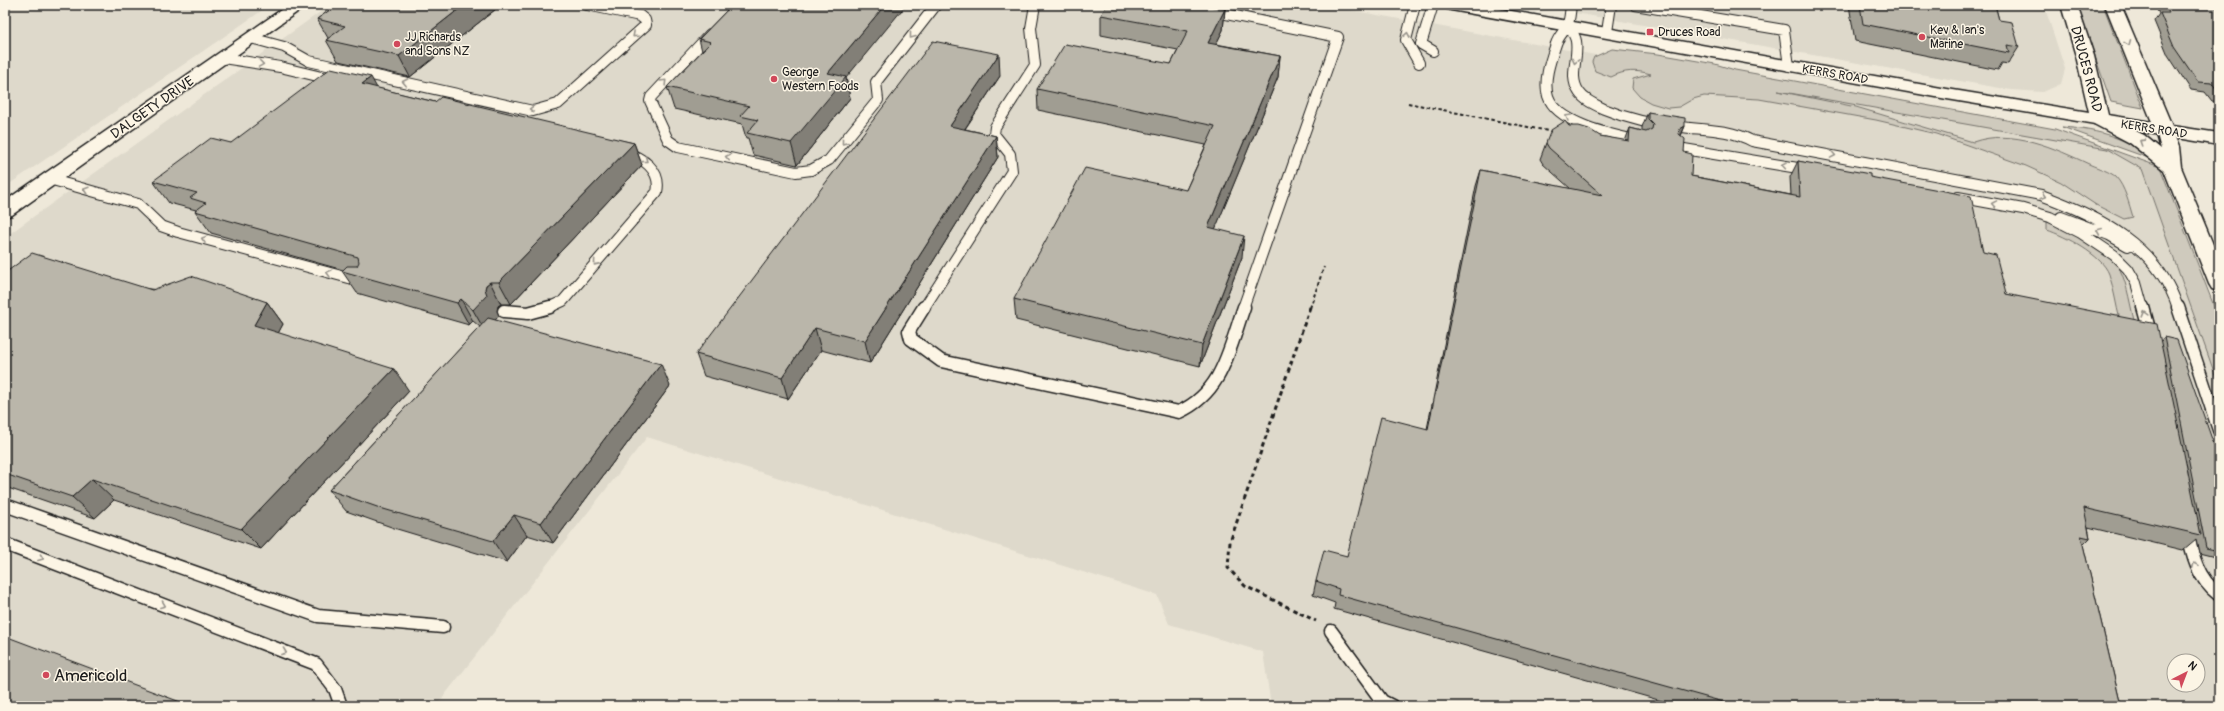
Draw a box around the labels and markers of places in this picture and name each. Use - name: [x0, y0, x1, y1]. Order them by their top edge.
- place label: Kev & Ian's Marine: [1930, 23, 1985, 52]
- place label: Druces Road: [1658, 25, 1721, 40]
- marker: Druces Road: [1645, 27, 1655, 37]
- place label: JJ Richards and Sons NZ: [405, 30, 470, 59]
- marker: Kev & Ian's Marine: [1917, 32, 1927, 42]
- marker: JJ Richards and Sons NZ: [392, 39, 402, 49]
- place label: George Western Foods: [782, 65, 859, 94]
- marker: George Western Foods: [769, 74, 779, 84]
- place label: Americold: [54, 665, 127, 686]
- marker: Americold: [41, 670, 51, 680]

